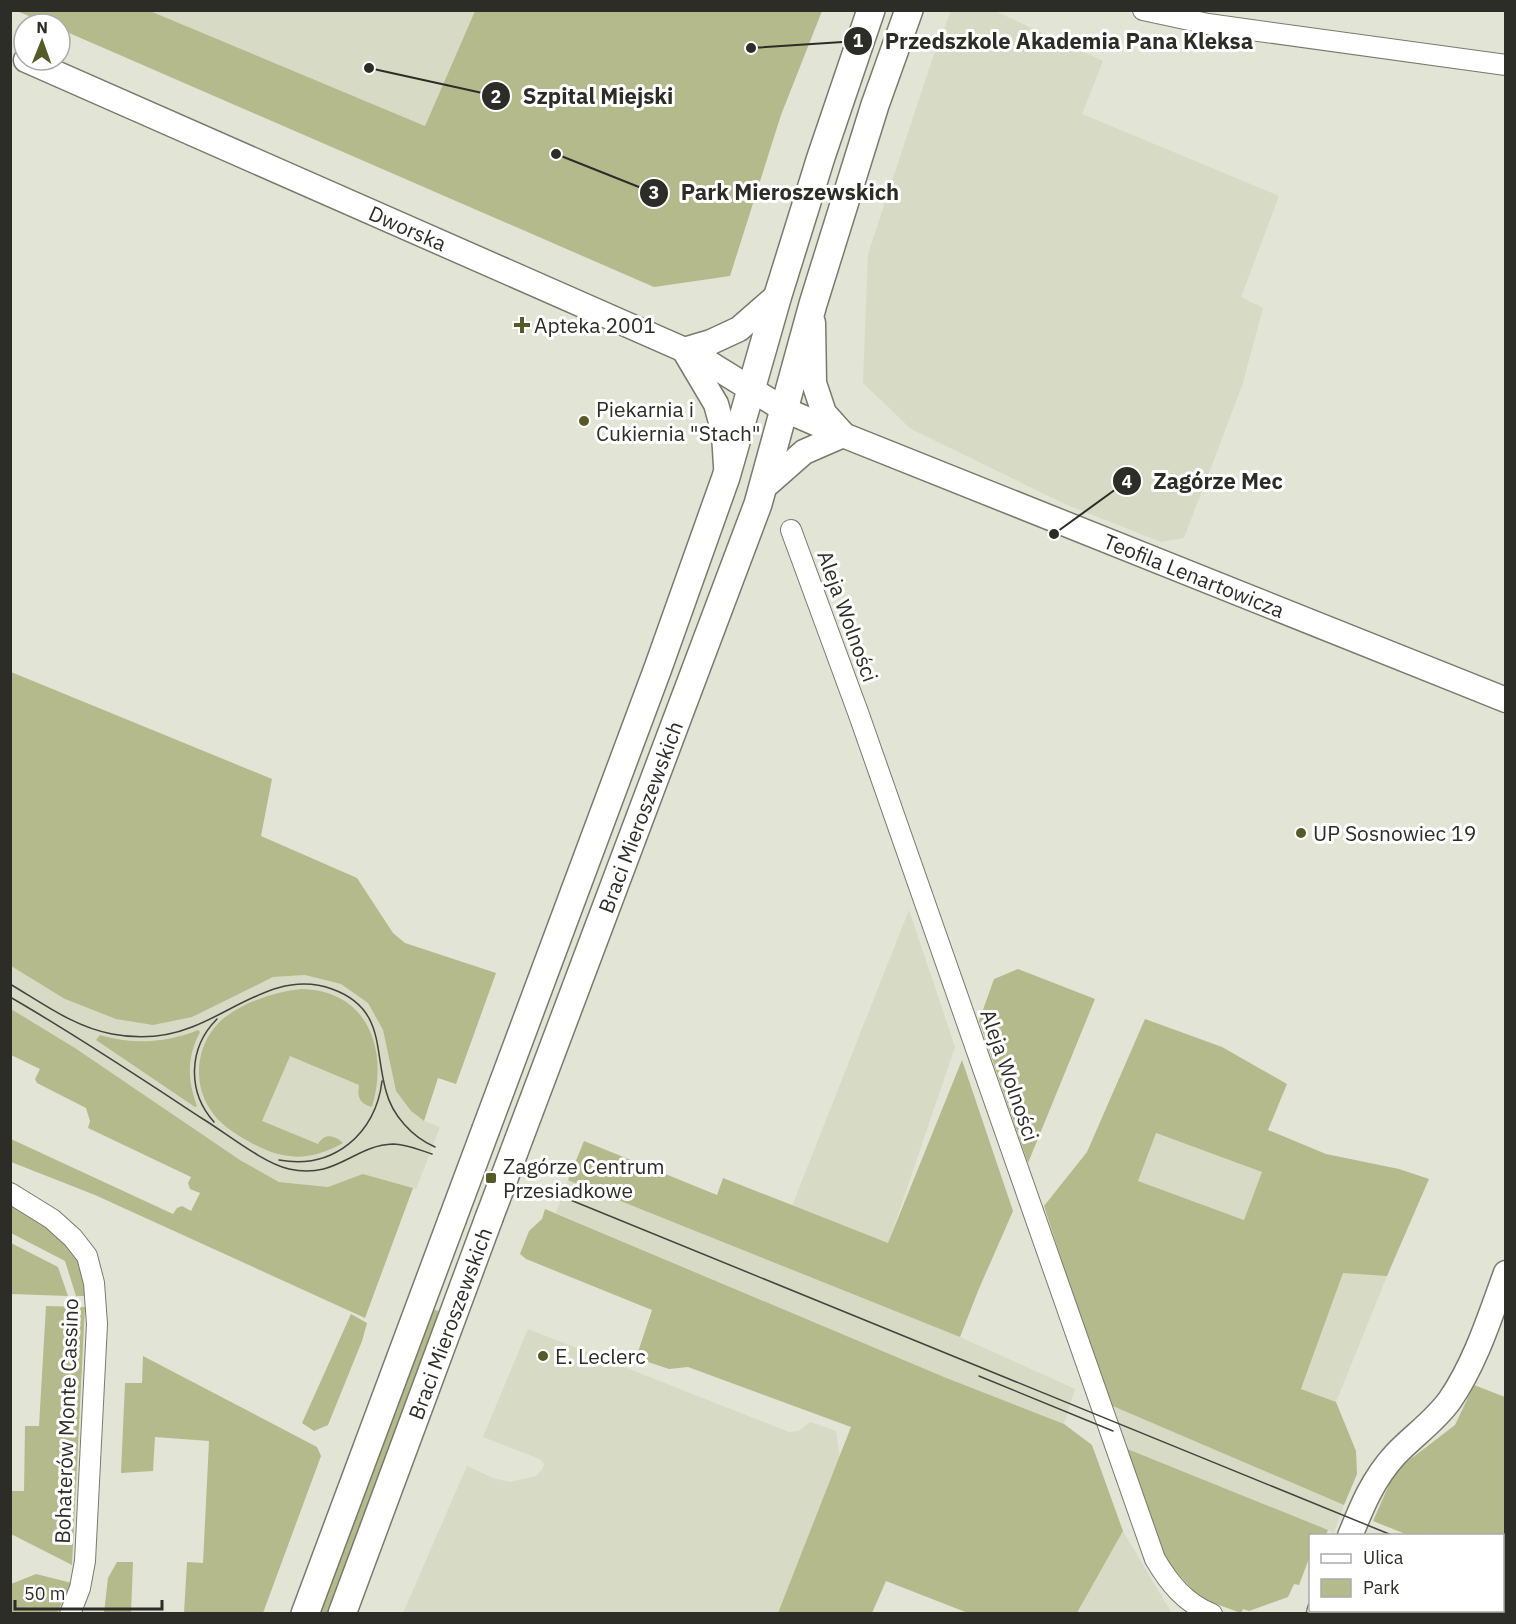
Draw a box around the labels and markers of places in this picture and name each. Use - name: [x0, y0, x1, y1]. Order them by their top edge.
- callout: Przedszkole Akademia Pana Kleksa: [843, 21, 1265, 61]
- callout: Szpital Miejski: [481, 76, 685, 116]
- callout: Park Mieroszewskich: [639, 173, 912, 213]
- place label: Apteka 2001: [534, 311, 656, 339]
- marker: Apteka 2001: [515, 318, 529, 332]
- place label: Piekarnia i Cukiernia "Stach": [596, 395, 760, 447]
- marker: Piekarnia i Cukiernia "Stach": [577, 414, 591, 428]
- callout: Zagórze Mec: [1112, 461, 1295, 501]
- place label: UP Sosnowiec 19: [1313, 819, 1476, 847]
- marker: UP Sosnowiec 19: [1294, 826, 1308, 840]
- place label: Zagórze Centrum Przesiadkowe: [503, 1152, 665, 1204]
- marker: Zagórze Centrum Przesiadkowe: [484, 1171, 498, 1185]
- place label: E. Leclerc: [555, 1342, 646, 1370]
- marker: E. Leclerc: [536, 1349, 550, 1363]

